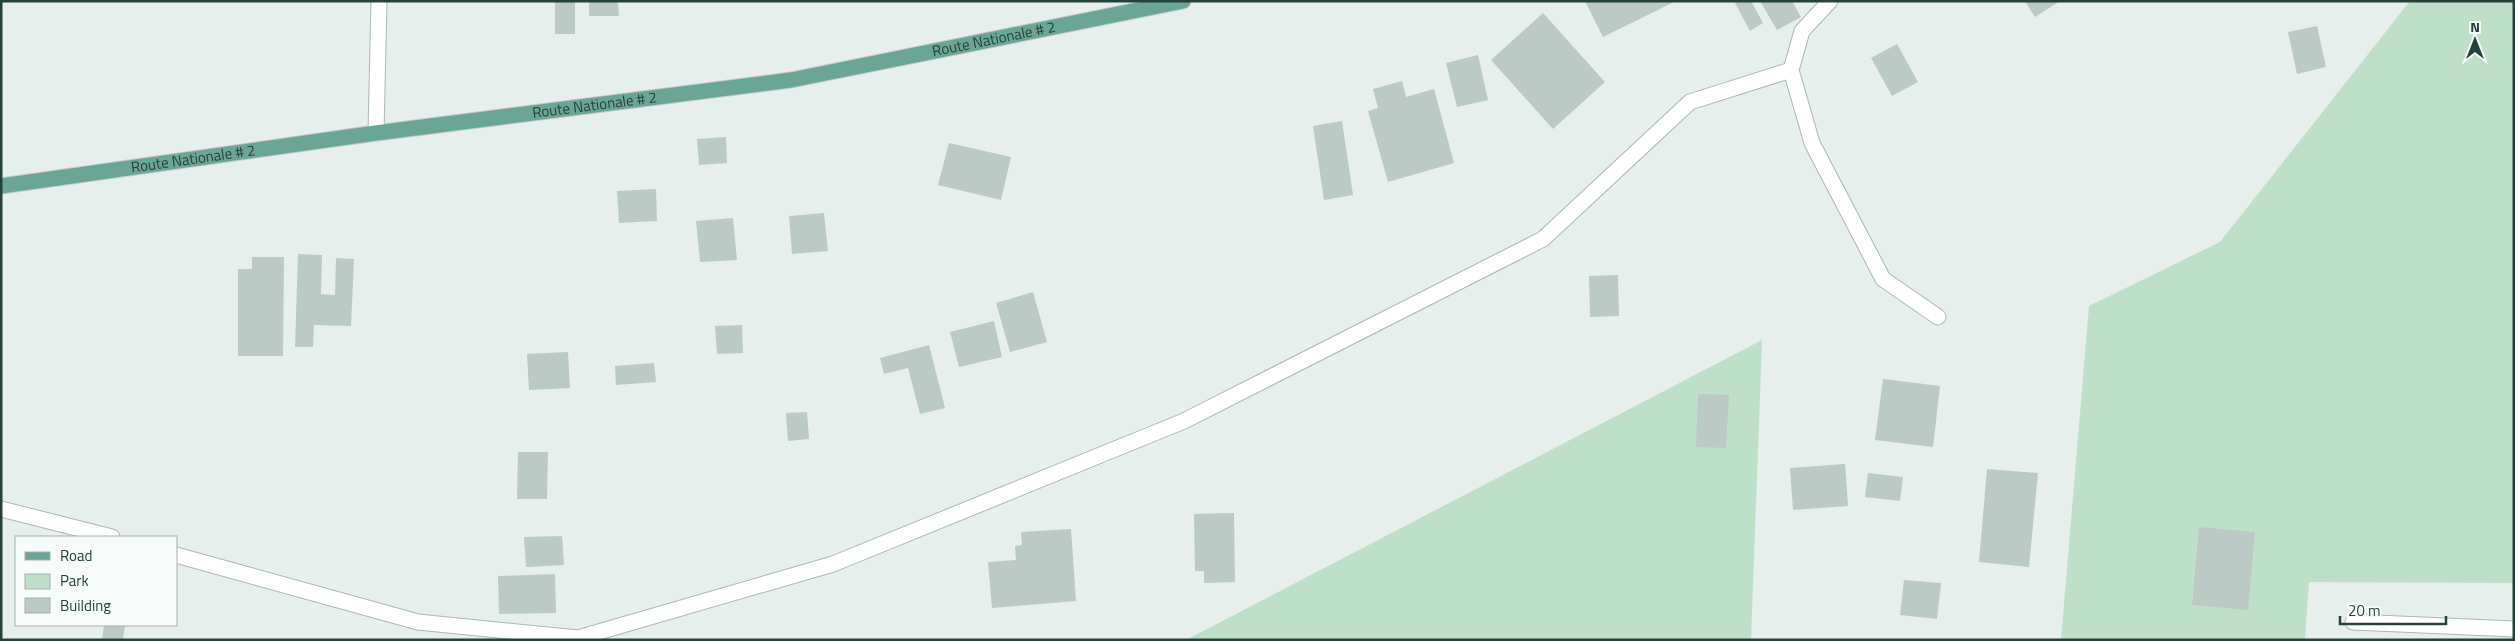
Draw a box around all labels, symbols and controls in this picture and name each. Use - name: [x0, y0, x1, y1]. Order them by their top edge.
- street label: Route Nationale # 2: [930, 15, 1057, 62]
- north arrow: [2450, 15, 2500, 65]
- text: N: [2470, 16, 2480, 37]
- street label: Route Nationale # 2: [531, 85, 658, 124]
- street label: Route Nationale # 2: [129, 138, 257, 179]
- legend: [15, 536, 178, 626]
- text: Road: [60, 544, 92, 567]
- text: Park: [60, 569, 89, 592]
- text: Building: [60, 594, 111, 617]
- scale bar: [2340, 594, 2446, 626]
- text: 20 m: [2348, 599, 2381, 622]

